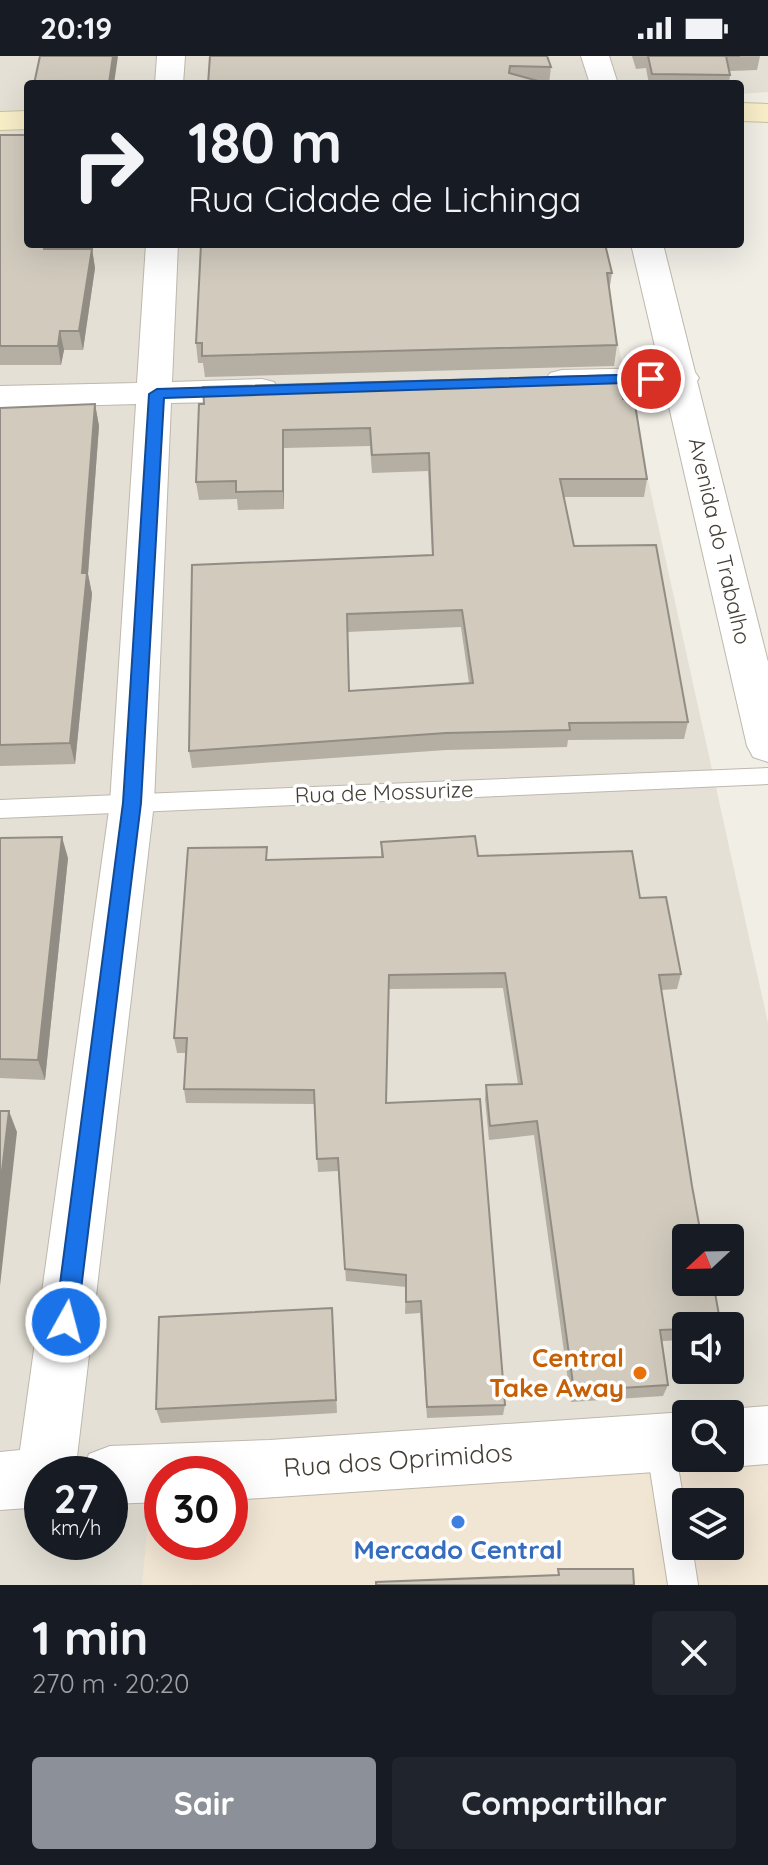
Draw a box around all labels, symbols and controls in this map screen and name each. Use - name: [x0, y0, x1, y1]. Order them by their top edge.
- text: 20:19: [40, 9, 112, 47]
- text: 180 m: [188, 107, 342, 177]
- icon: right: [56, 112, 160, 216]
- text: Rua Cidade de Lichinga: [188, 176, 581, 221]
- pin: [617, 345, 685, 413]
- icon: arrive: [629, 357, 673, 401]
- street label: Avenida do Trabalho: [683, 435, 757, 647]
- street label: Rua de Mossurize: [294, 775, 474, 809]
- north arrow: [672, 1224, 744, 1296]
- map controls: [672, 1224, 744, 1560]
- position arrow: [24, 1280, 108, 1364]
- button: sound: [672, 1312, 744, 1384]
- place label: Central Take Away: [489, 1341, 624, 1404]
- marker: Central Take Away: [631, 1364, 649, 1382]
- button: search: [672, 1400, 744, 1472]
- street label: Rua dos Oprimidos: [282, 1435, 514, 1484]
- speed limit sign: 30: [144, 1456, 248, 1560]
- text: 27: [54, 1473, 98, 1523]
- button: layers: [672, 1488, 744, 1560]
- marker: Mercado Central: [449, 1513, 467, 1531]
- text: km/h: [51, 1515, 101, 1540]
- place label: Mercado Central: [353, 1533, 563, 1566]
- text: 1 min: [32, 1607, 148, 1667]
- button: close: [652, 1611, 736, 1695]
- text: 270 m · 20:20: [32, 1667, 189, 1700]
- button: Sair: [32, 1757, 376, 1849]
- button: Compartilhar: [392, 1757, 736, 1849]

